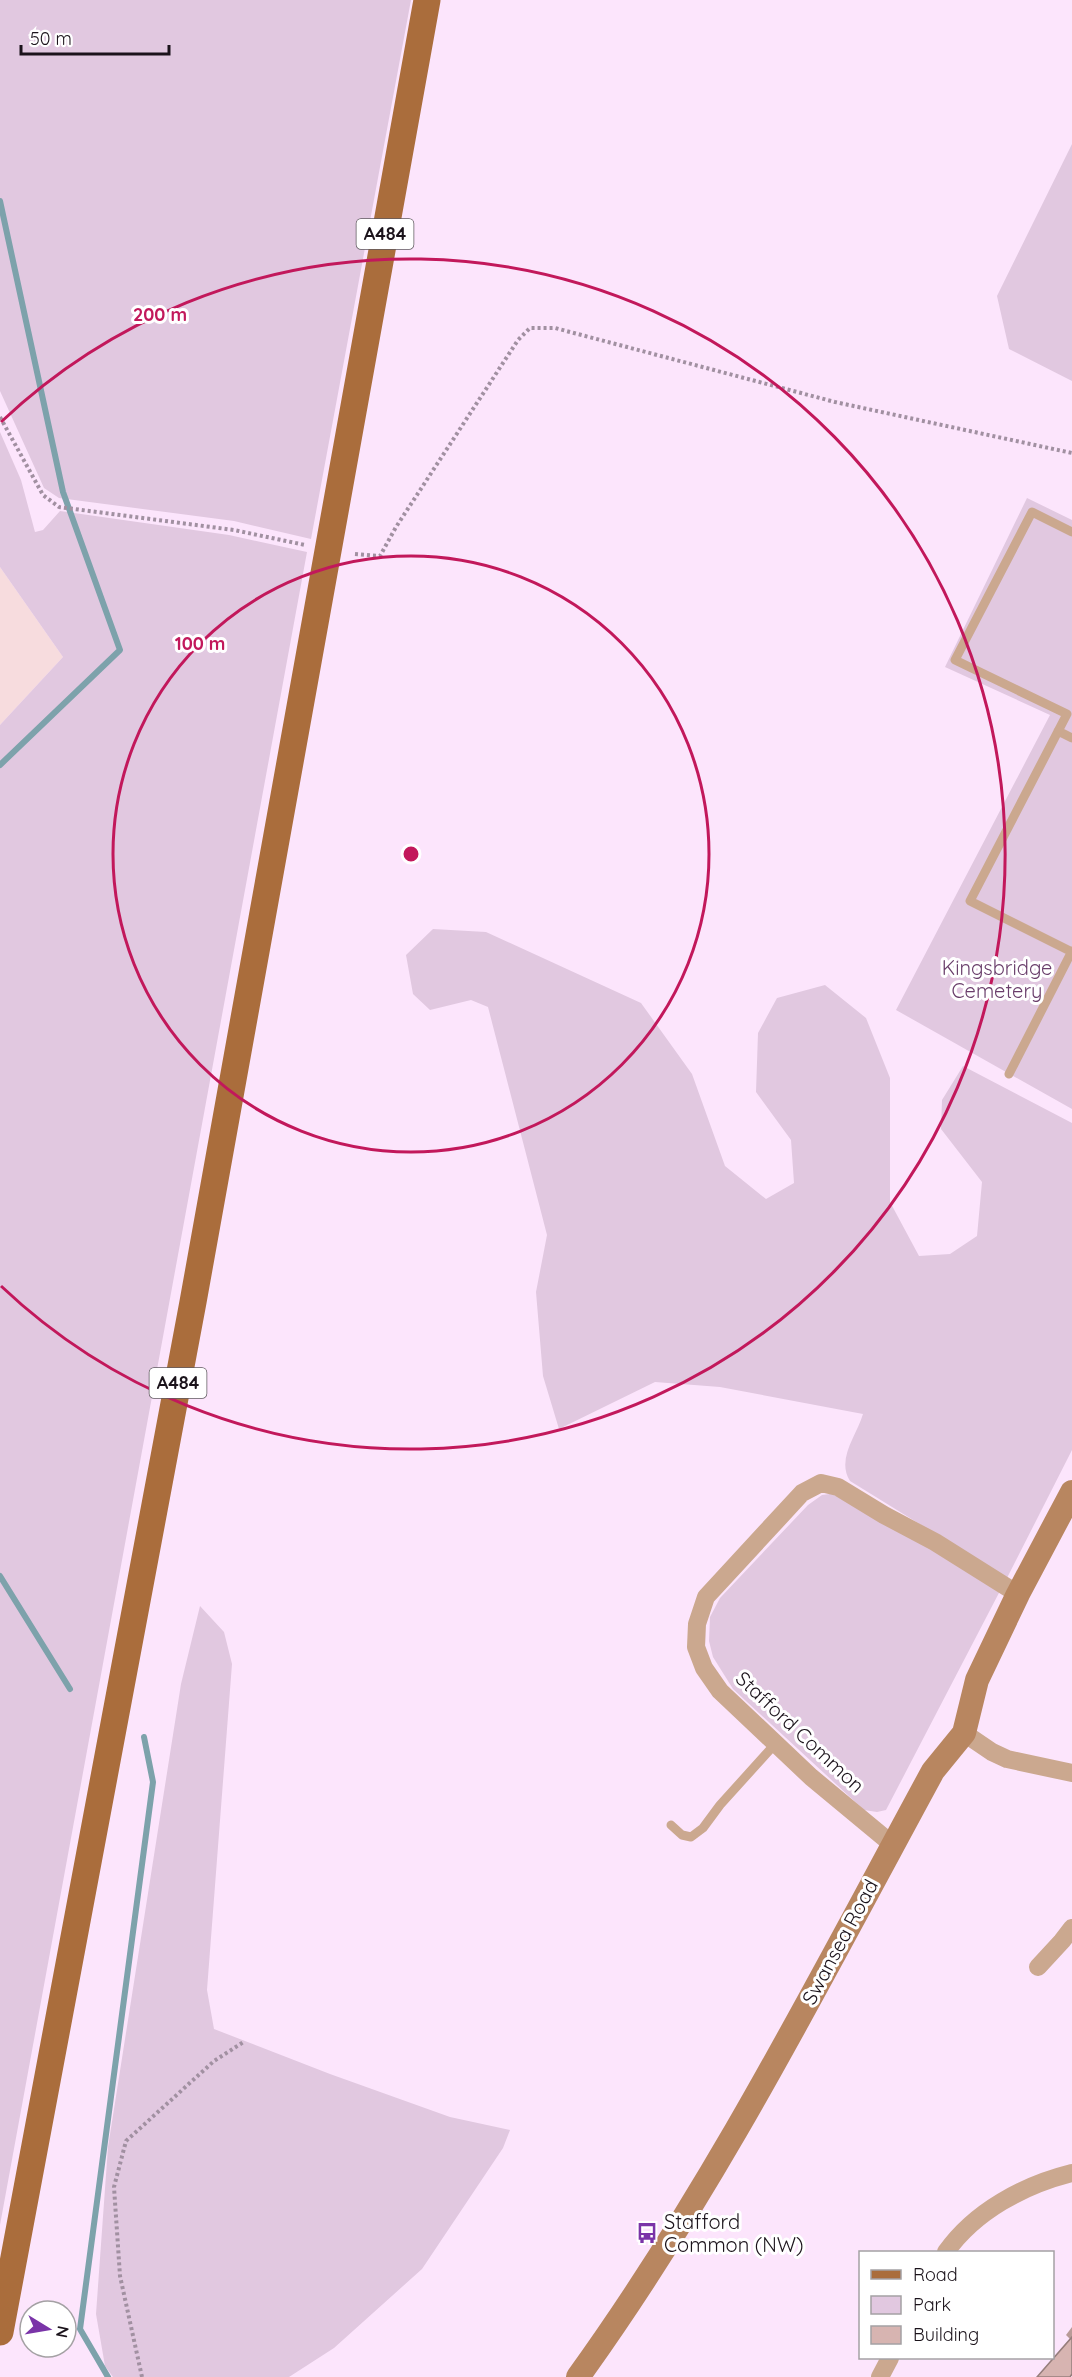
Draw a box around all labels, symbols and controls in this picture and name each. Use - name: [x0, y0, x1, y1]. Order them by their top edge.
- scale bar: [21, 18, 170, 56]
- text: 50 m: [30, 27, 72, 50]
- road number: A484: [356, 219, 414, 249]
- text: 200 m: [133, 303, 187, 326]
- text: 100 m: [175, 632, 225, 655]
- centre of rings: [401, 844, 421, 864]
- park label: Kingsbridge Cemetery: [942, 955, 1052, 1003]
- road number: A484: [150, 1368, 207, 1398]
- street label: Stafford Common: [731, 1666, 870, 1798]
- street label: Swansea Road: [796, 1875, 883, 2009]
- place label: Stafford Common (NW): [664, 2209, 804, 2257]
- bus stop icon: Stafford Common (NW): [635, 2221, 659, 2245]
- legend: [859, 2251, 1054, 2359]
- text: Road: [913, 2263, 958, 2286]
- text: Park: [913, 2293, 951, 2316]
- north arrow: [18, 2299, 78, 2359]
- text: Building: [913, 2323, 979, 2346]
- text: N: [52, 2324, 74, 2340]

